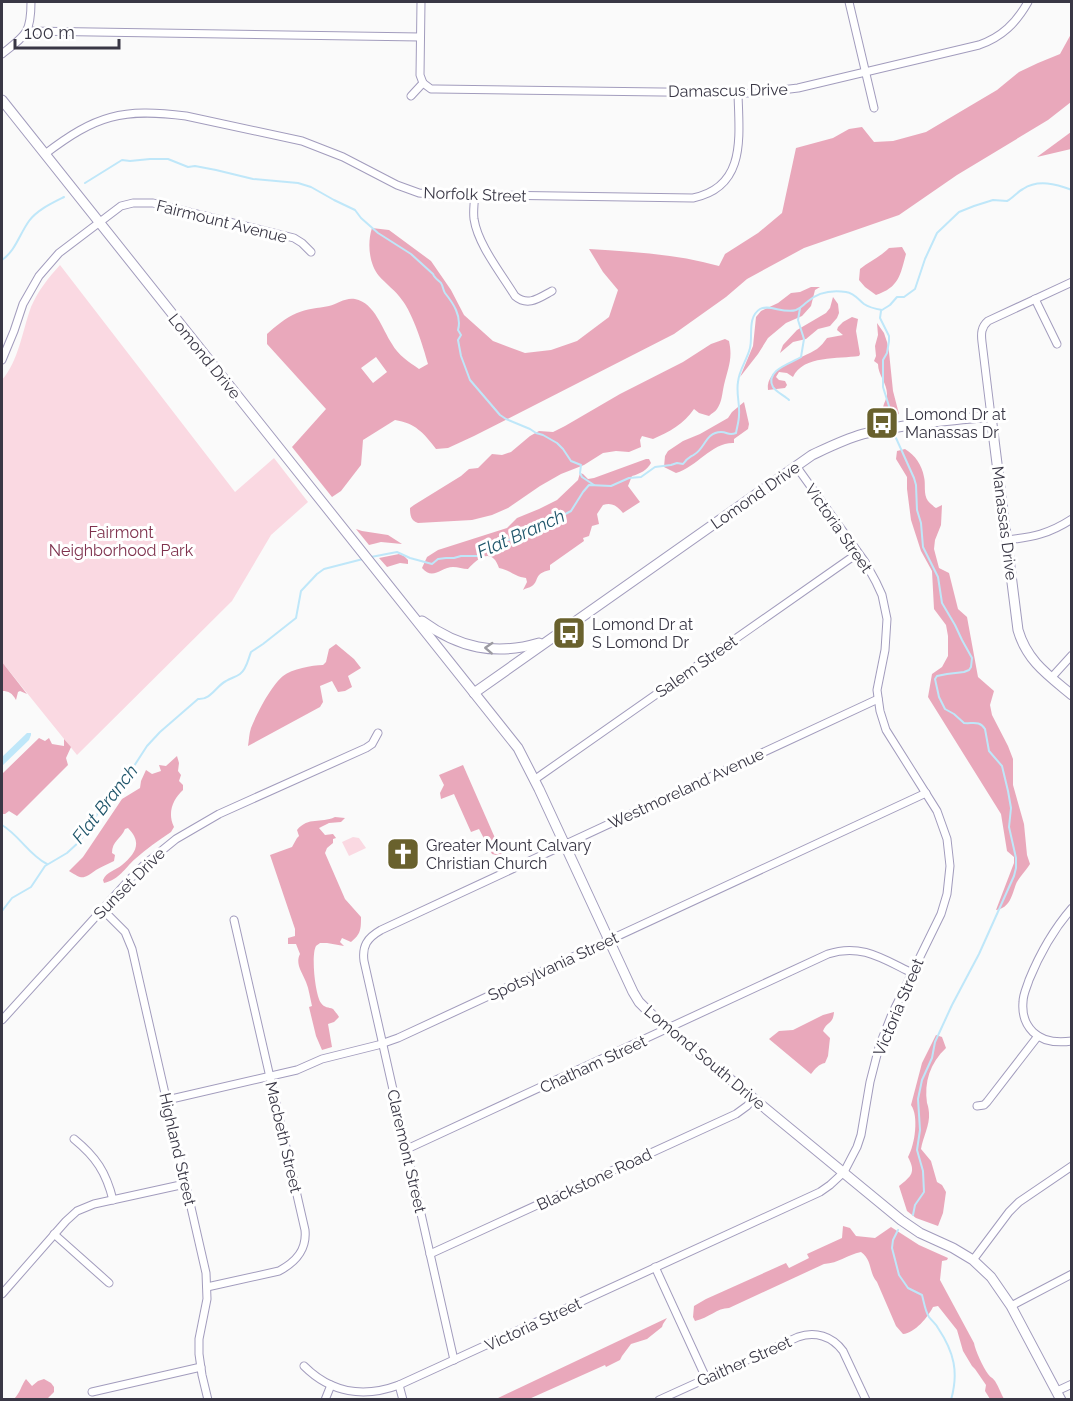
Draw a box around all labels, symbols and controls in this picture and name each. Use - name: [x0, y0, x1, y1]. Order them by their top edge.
- scale bar: [15, 12, 118, 50]
- text: 100 m: [24, 22, 75, 43]
- street label: Damascus Drive: [668, 80, 788, 101]
- street label: Norfolk Street: [423, 183, 528, 206]
- street label: Fairmount Avenue: [154, 196, 289, 247]
- street label: Lomond Drive: [164, 310, 245, 403]
- bus stop icon: Lomond Dr at Manassas Dr: [864, 405, 900, 441]
- place label: Lomond Dr at Manassas Dr: [905, 405, 1007, 442]
- street label: Lomond Drive: [707, 458, 804, 533]
- street label: Manassas Drive: [988, 465, 1021, 581]
- street label: Victoria Street: [801, 480, 877, 577]
- water label: Flat Branch: [474, 505, 568, 562]
- park label: Fairmont Neighborhood Park: [49, 523, 194, 560]
- bus stop icon: Lomond Dr at S Lomond Dr: [551, 615, 587, 651]
- place label: Lomond Dr at S Lomond Dr: [592, 615, 694, 652]
- street label: Salem Street: [652, 631, 741, 702]
- one-way arrow: [485, 642, 494, 655]
- street label: Westmoreland Avenue: [606, 744, 767, 833]
- water label: Flat Branch: [67, 760, 142, 847]
- church icon: Greater Mount Calvary Christian Church: [385, 836, 421, 872]
- place label: Greater Mount Calvary Christian Church: [426, 836, 592, 873]
- street label: Sunset Drive: [90, 844, 169, 923]
- street label: Spotsylvania Street: [485, 928, 622, 1005]
- street label: Victoria Street: [869, 955, 928, 1059]
- street label: Lomond South Drive: [640, 1001, 769, 1113]
- street label: Chatham Street: [537, 1031, 650, 1097]
- street label: Macbeth Street: [261, 1080, 306, 1195]
- street label: Claremont Street: [383, 1088, 430, 1215]
- street label: Highland Street: [155, 1091, 200, 1208]
- street label: Blackstone Road: [534, 1144, 655, 1214]
- street label: Victoria Street: [482, 1294, 585, 1355]
- street label: Gaither Street: [694, 1332, 795, 1391]

